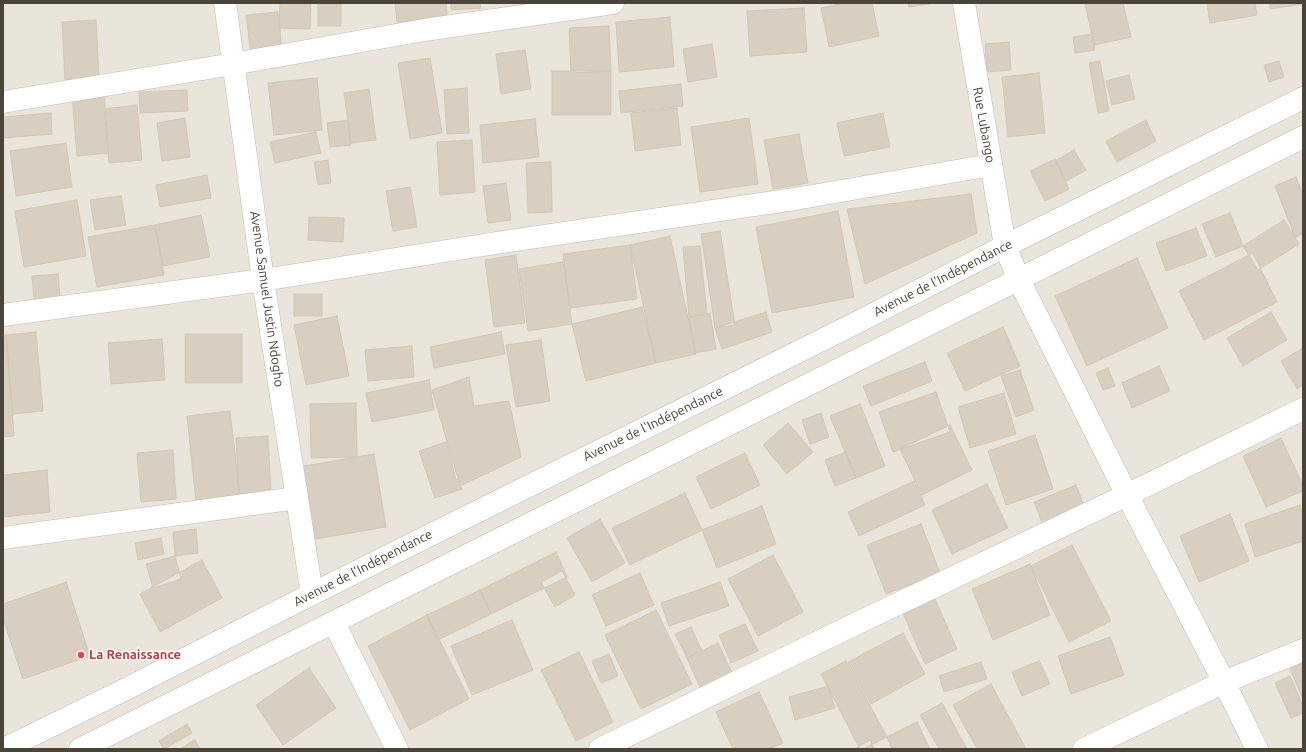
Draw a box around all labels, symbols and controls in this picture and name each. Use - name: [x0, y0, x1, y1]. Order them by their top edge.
- street label: Rue Lubango: [970, 86, 998, 164]
- street label: Avenue Samuel Justin Ndogho: [247, 210, 287, 388]
- street label: Avenue de l'Indépendance: [871, 236, 1015, 320]
- street label: Avenue de l'Indépendance: [581, 383, 725, 465]
- street label: Avenue de l'Indépendance: [291, 526, 435, 610]
- place label: La Renaissance: [89, 647, 181, 663]
- marker: La Renaissance: [76, 650, 86, 660]

